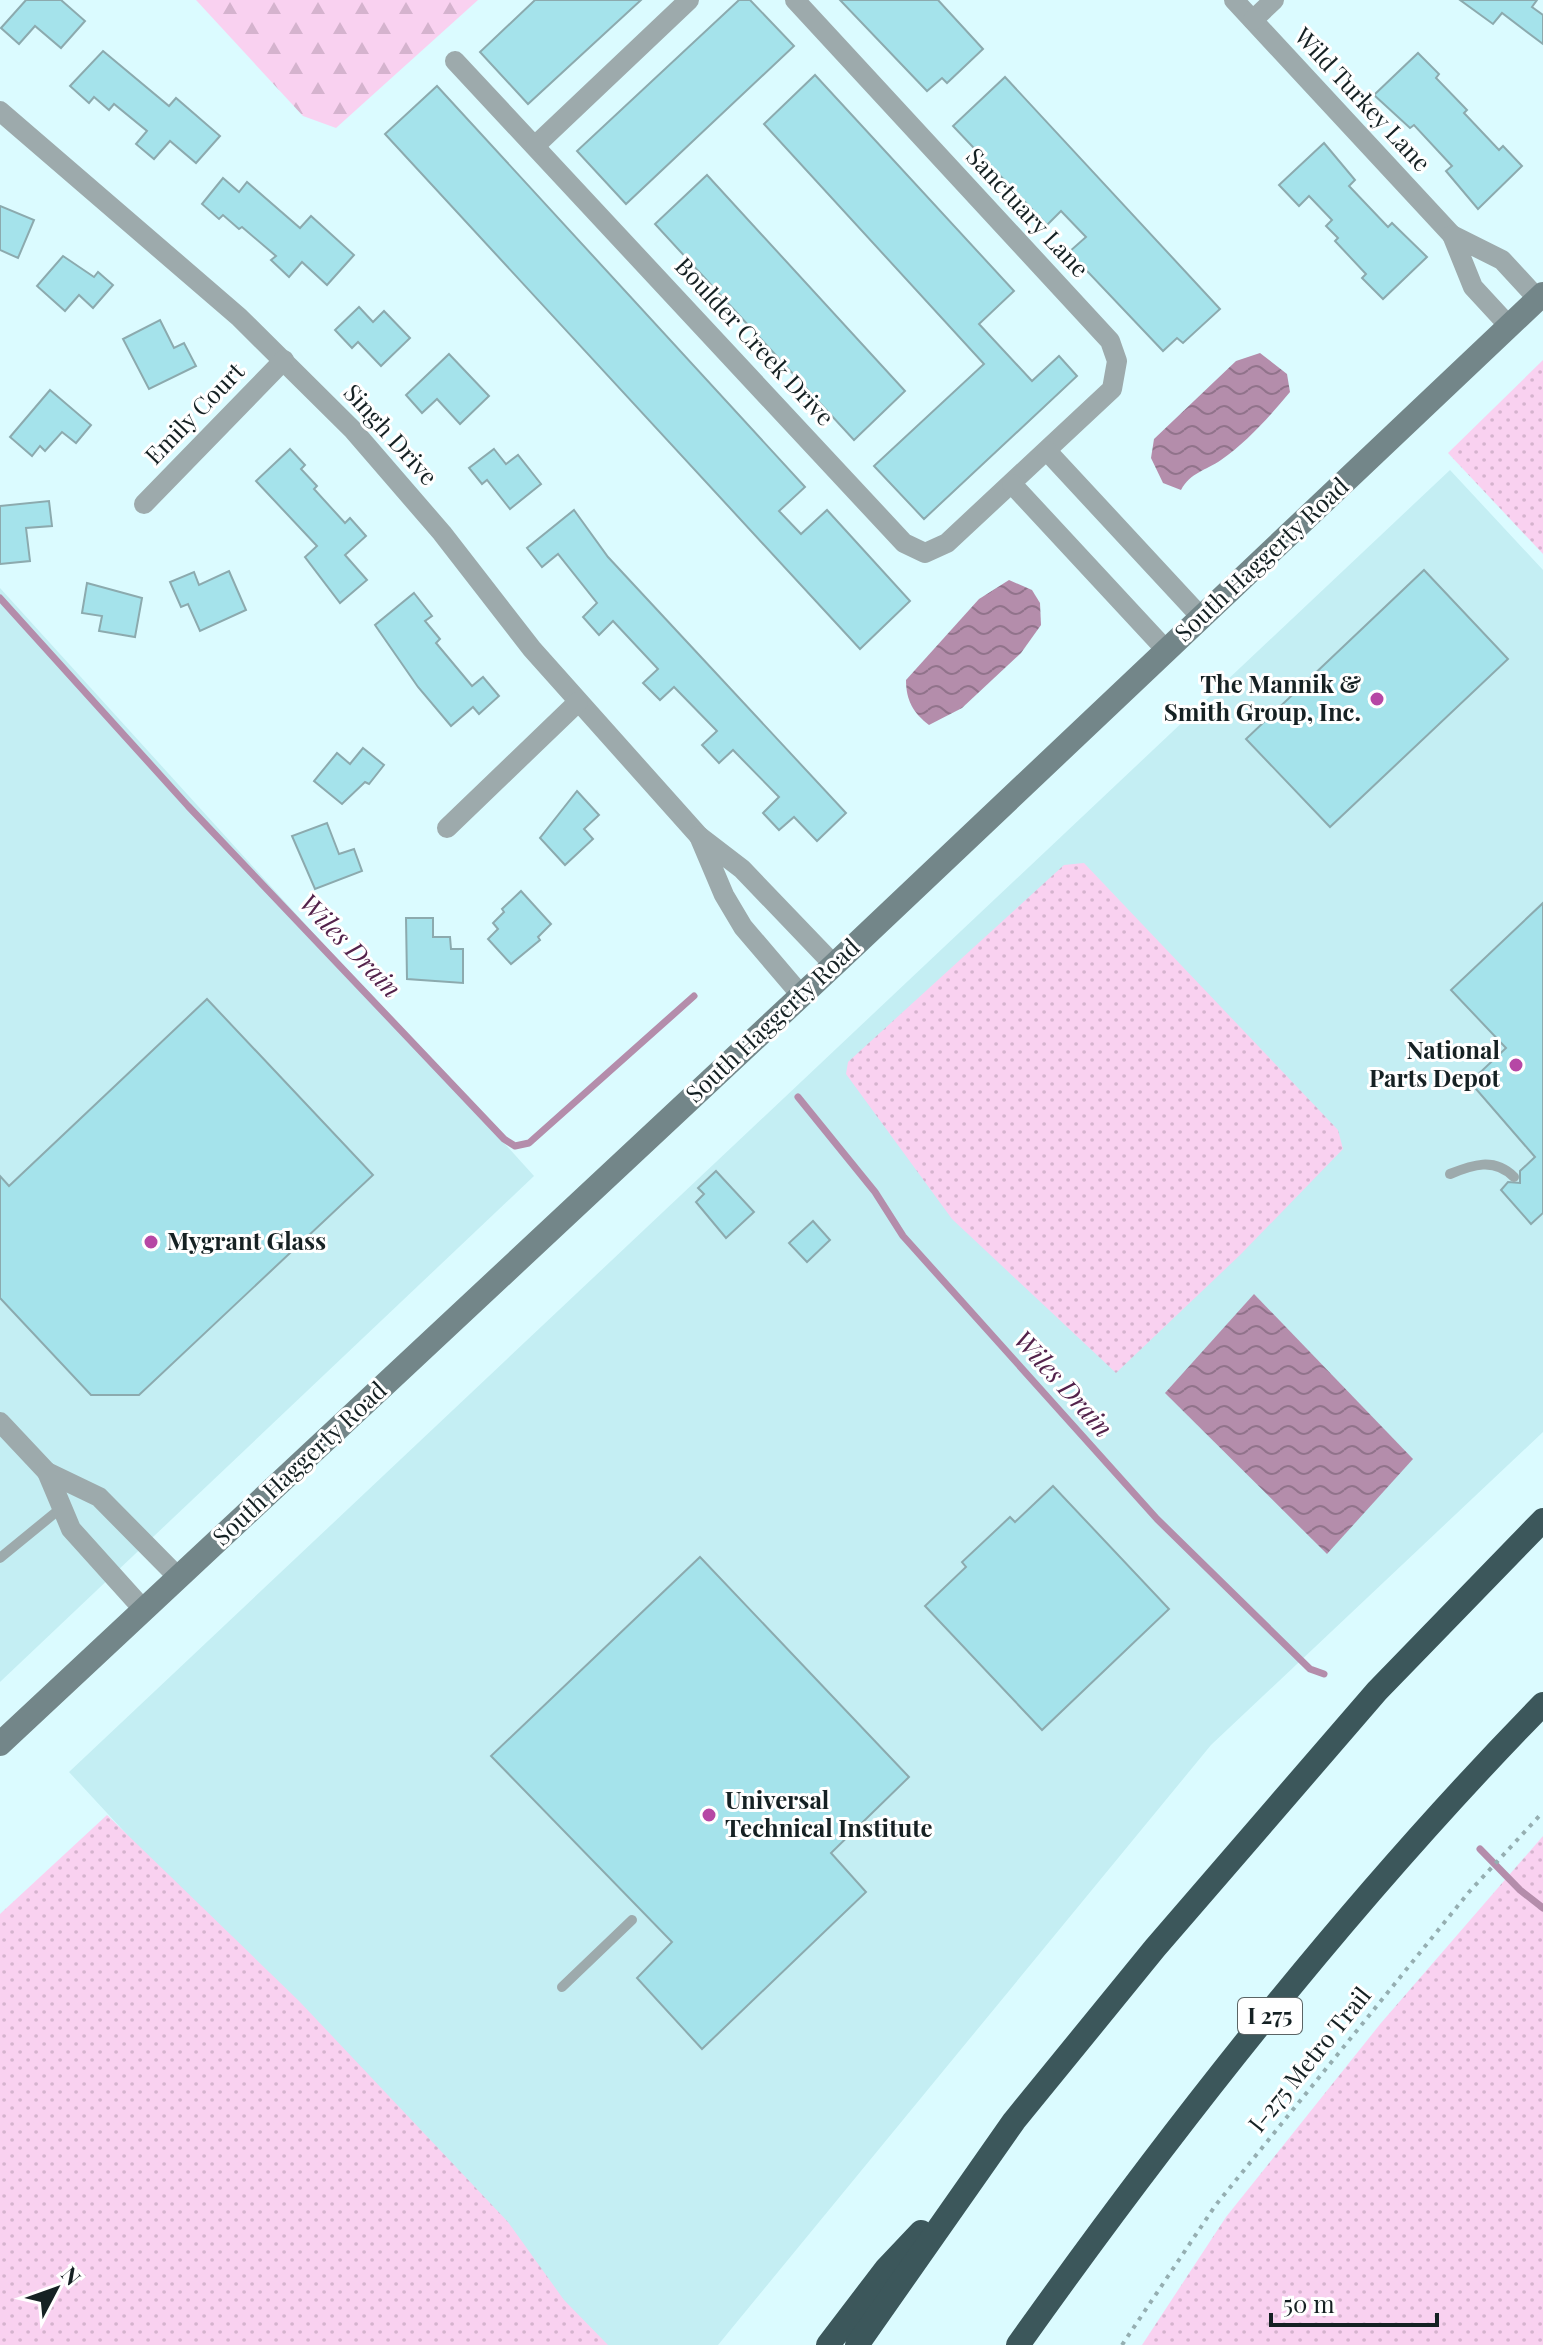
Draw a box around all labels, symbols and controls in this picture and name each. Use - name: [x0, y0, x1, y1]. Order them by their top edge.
- street label: Wild Turkey Lane: [1288, 19, 1439, 178]
- street label: Sanctuary Lane: [960, 140, 1097, 283]
- street label: Boulder Creek Drive: [669, 249, 842, 432]
- street label: Emily Court: [137, 354, 251, 471]
- street label: Singh Drive: [338, 376, 445, 491]
- street label: South Haggerty Road: [1167, 469, 1355, 648]
- place label: The Mannik & Smith Group, Inc.: [1164, 667, 1361, 727]
- marker: The Mannik & Smith Group, Inc.: [1368, 690, 1386, 708]
- water label: Wiles Drain: [292, 885, 410, 1005]
- street label: South Haggerty Road: [678, 930, 866, 1109]
- place label: National Parts Depot: [1369, 1033, 1501, 1093]
- marker: National Parts Depot: [1507, 1056, 1525, 1074]
- place label: Mygrant Glass: [167, 1224, 326, 1256]
- marker: Mygrant Glass: [142, 1233, 160, 1251]
- water label: Wiles Drain: [1007, 1322, 1121, 1444]
- street label: South Haggerty Road: [205, 1373, 393, 1552]
- place label: Universal Technical Institute: [725, 1783, 933, 1843]
- marker: Universal Technical Institute: [700, 1806, 718, 1824]
- street label: I-275 Metro Trail: [1240, 1979, 1377, 2138]
- road number: I 275: [1238, 1998, 1302, 2034]
- north arrow: [16, 2249, 96, 2329]
- text: N: [55, 2259, 88, 2291]
- scale bar: [1271, 2277, 1437, 2327]
- text: 50 m: [1283, 2287, 1335, 2319]

